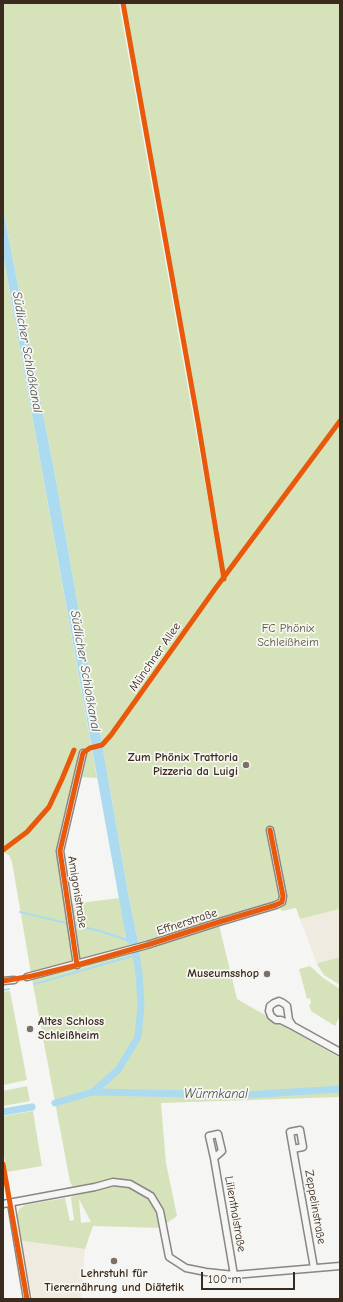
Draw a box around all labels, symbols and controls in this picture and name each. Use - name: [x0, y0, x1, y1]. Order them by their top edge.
- water label: Südlicher Schloßkanal: [9, 290, 45, 414]
- water label: Südlicher Schloßkanal: [67, 609, 103, 733]
- street label: Münchner Allee: [126, 620, 184, 694]
- park label: FC Phönix Schleißheim: [257, 622, 319, 650]
- place label: Zum Phönix Trattoria Pizzeria da Luigi: [128, 751, 238, 779]
- marker: Zum Phönix Trattoria Pizzeria da Luigi: [241, 760, 251, 770]
- street label: Amigonistraße: [64, 855, 90, 929]
- street label: Effnerstraße: [155, 905, 219, 939]
- place label: Museumsshop: [187, 967, 259, 981]
- marker: Museumsshop: [262, 969, 272, 979]
- place label: Altes Schloss Schleißheim: [38, 1015, 104, 1043]
- marker: Altes Schloss Schleißheim: [25, 1024, 35, 1034]
- water label: Würmkanal: [184, 1086, 248, 1102]
- street label: Zeppelinstraße: [301, 1169, 329, 1245]
- street label: Lilienthalstraße: [221, 1175, 249, 1253]
- marker: Lehrstuhl für Tierernährung und Diätetik: [109, 1256, 119, 1266]
- scale bar: [203, 1264, 297, 1290]
- place label: Lehrstuhl für Tierernährung und Diätetik: [44, 1267, 184, 1295]
- text: 100 m: [208, 1272, 241, 1286]

